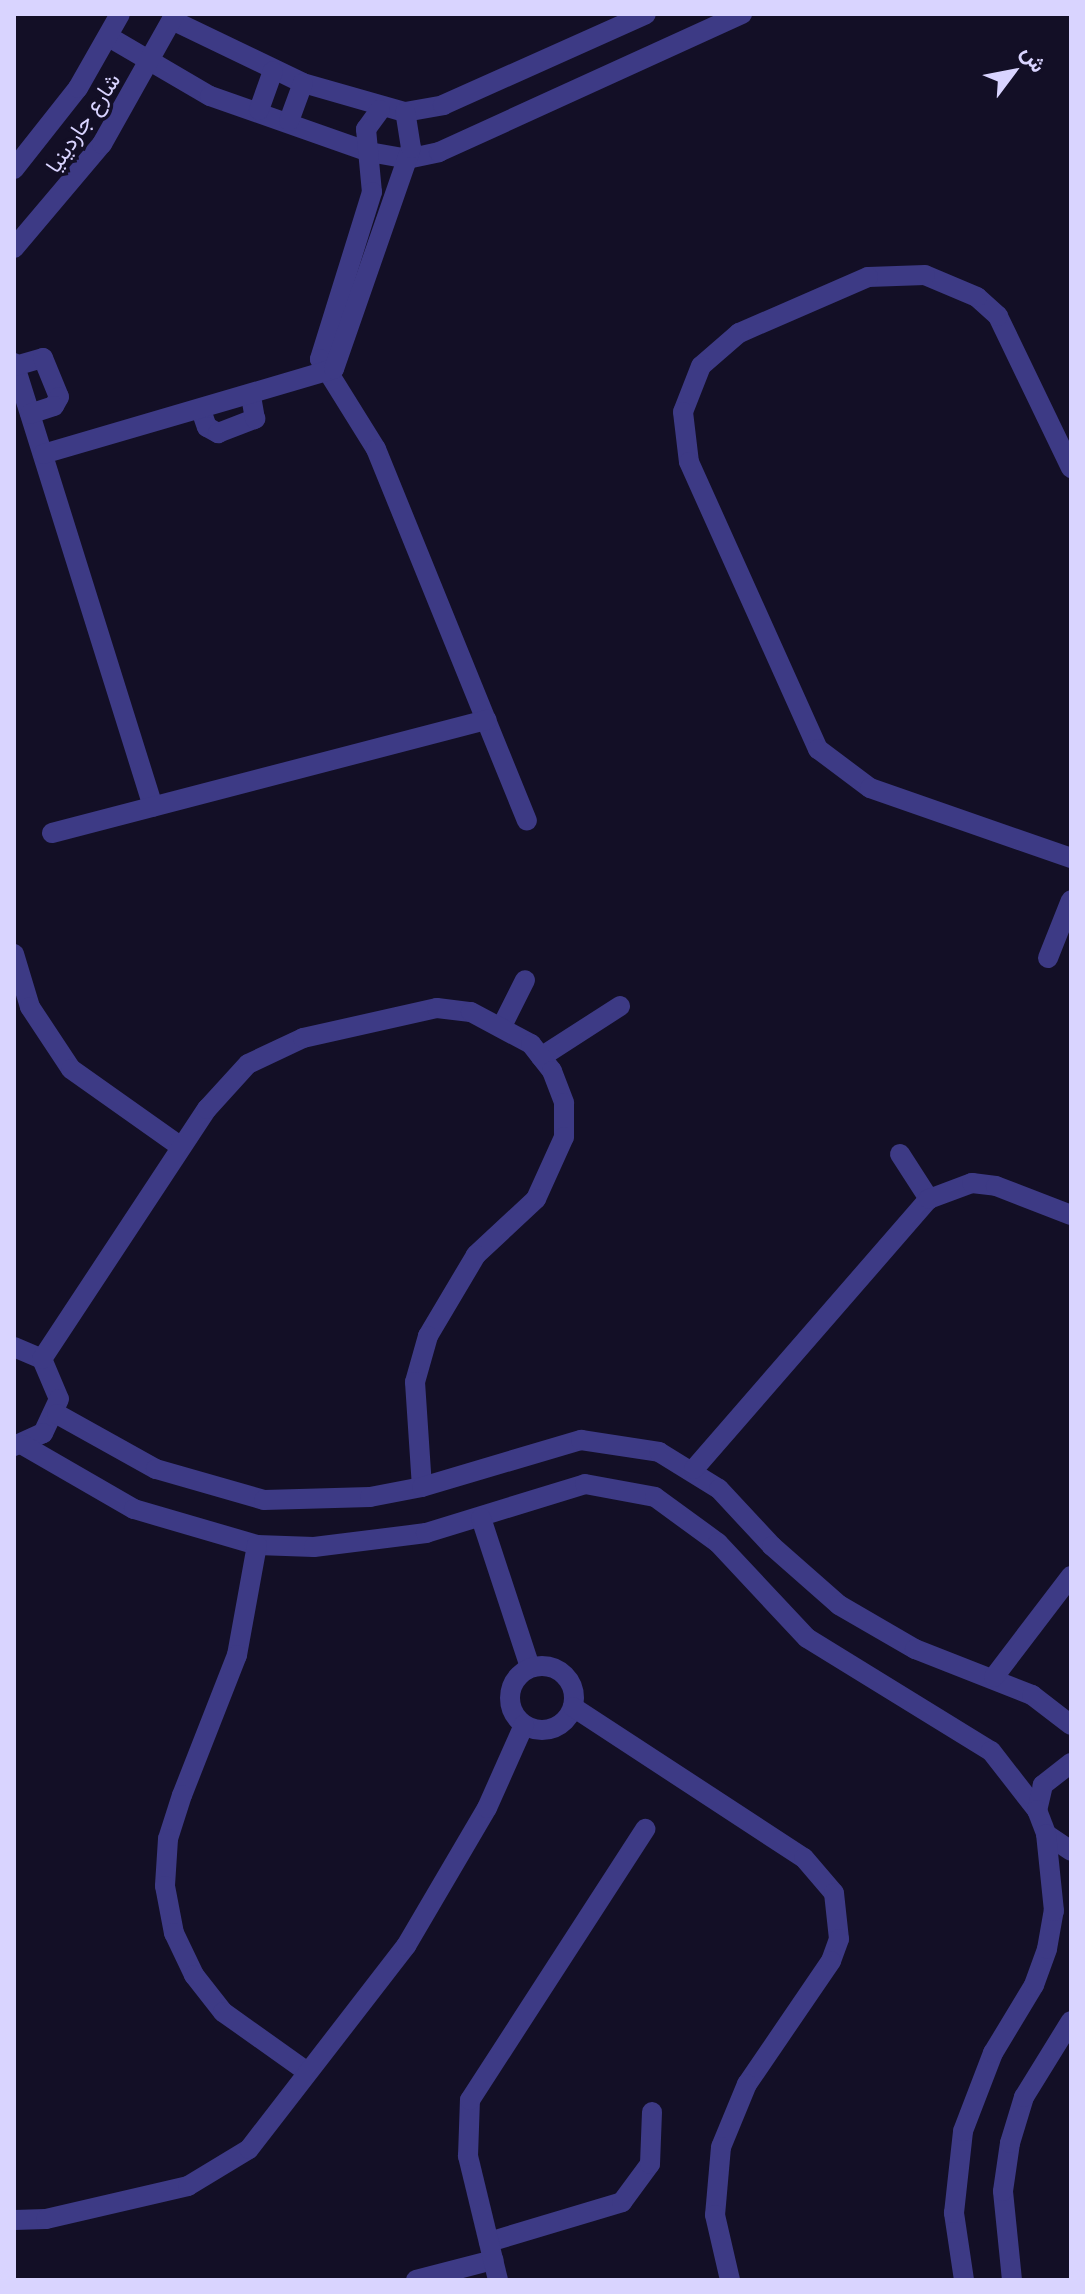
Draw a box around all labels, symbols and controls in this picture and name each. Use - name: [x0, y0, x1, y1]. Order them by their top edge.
- north arrow: [973, 32, 1053, 112]
- text: ش: [1016, 41, 1051, 77]
- street label: شارع جاردينيا: [40, 68, 126, 178]

